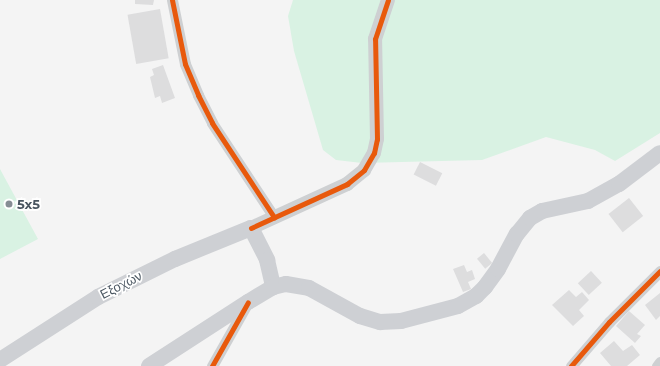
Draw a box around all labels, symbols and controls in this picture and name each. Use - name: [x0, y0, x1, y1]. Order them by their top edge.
- place label: 5x5: [17, 196, 40, 212]
- marker: 5x5: [4, 199, 14, 209]
- street label: Εξοχών: [97, 268, 145, 302]

